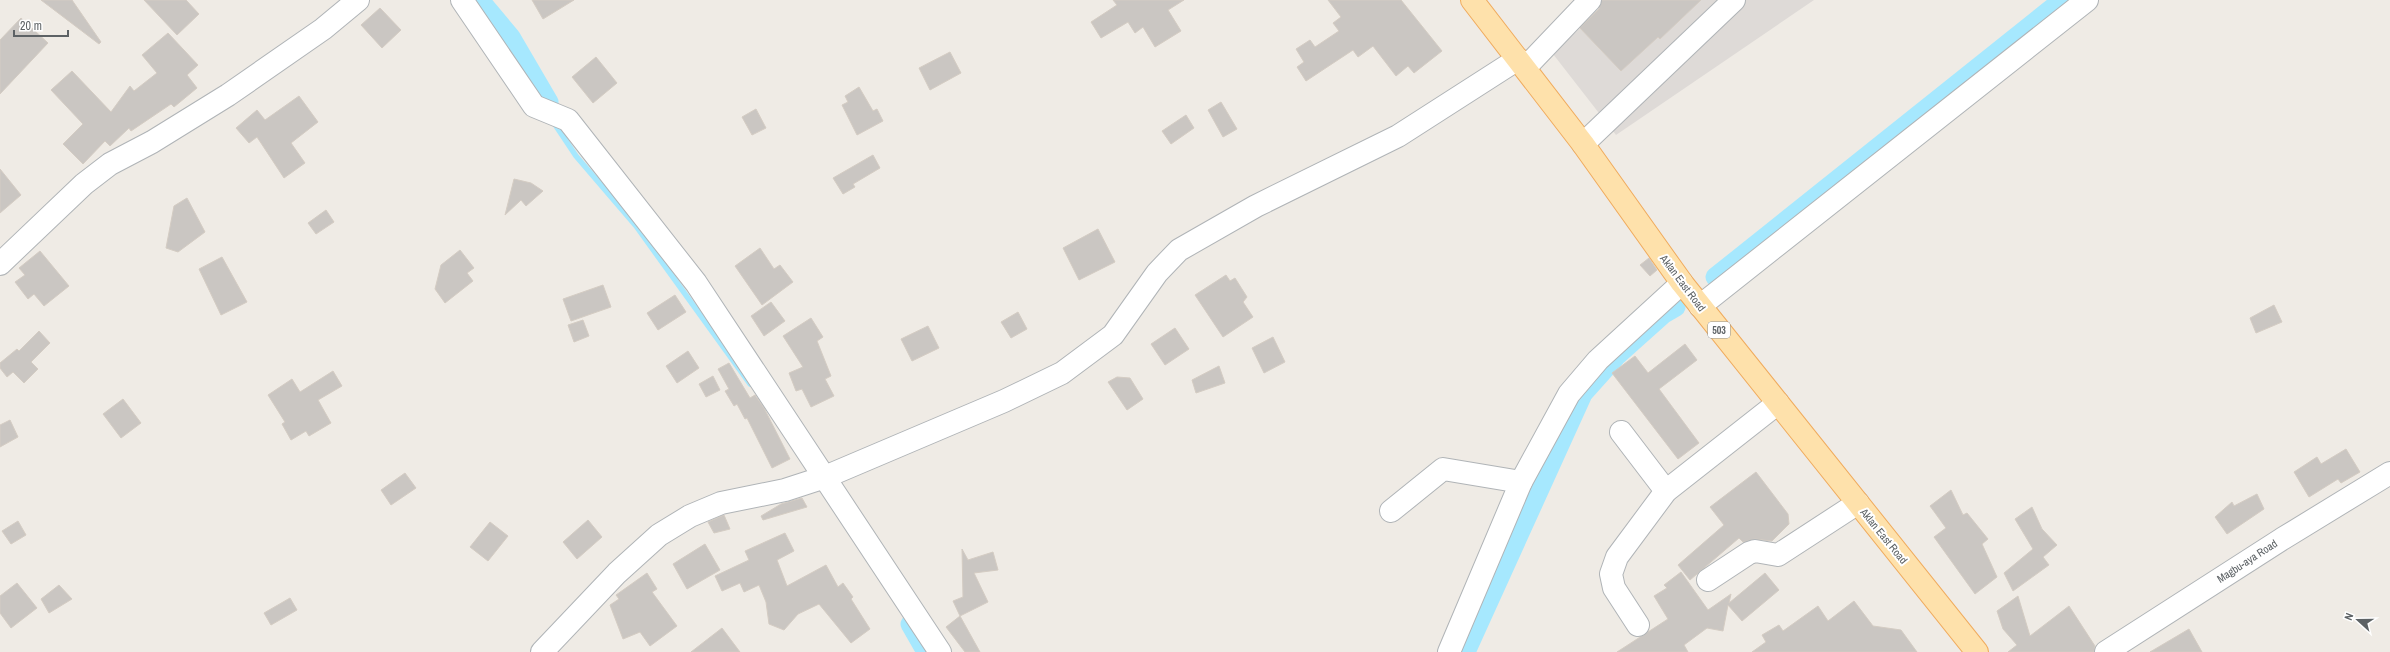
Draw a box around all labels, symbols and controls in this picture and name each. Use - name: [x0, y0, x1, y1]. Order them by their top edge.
- scale bar: [14, 12, 68, 38]
- text: 20 m: [20, 18, 42, 34]
- street label: Aklan East Road: [1657, 251, 1709, 314]
- road number: 503: [1708, 322, 1730, 338]
- street label: Aklan East Road: [1857, 505, 1911, 567]
- street label: Magbu-aya Road: [2214, 536, 2280, 586]
- north arrow: [2338, 600, 2378, 640]
- text: N: [2341, 611, 2356, 622]

